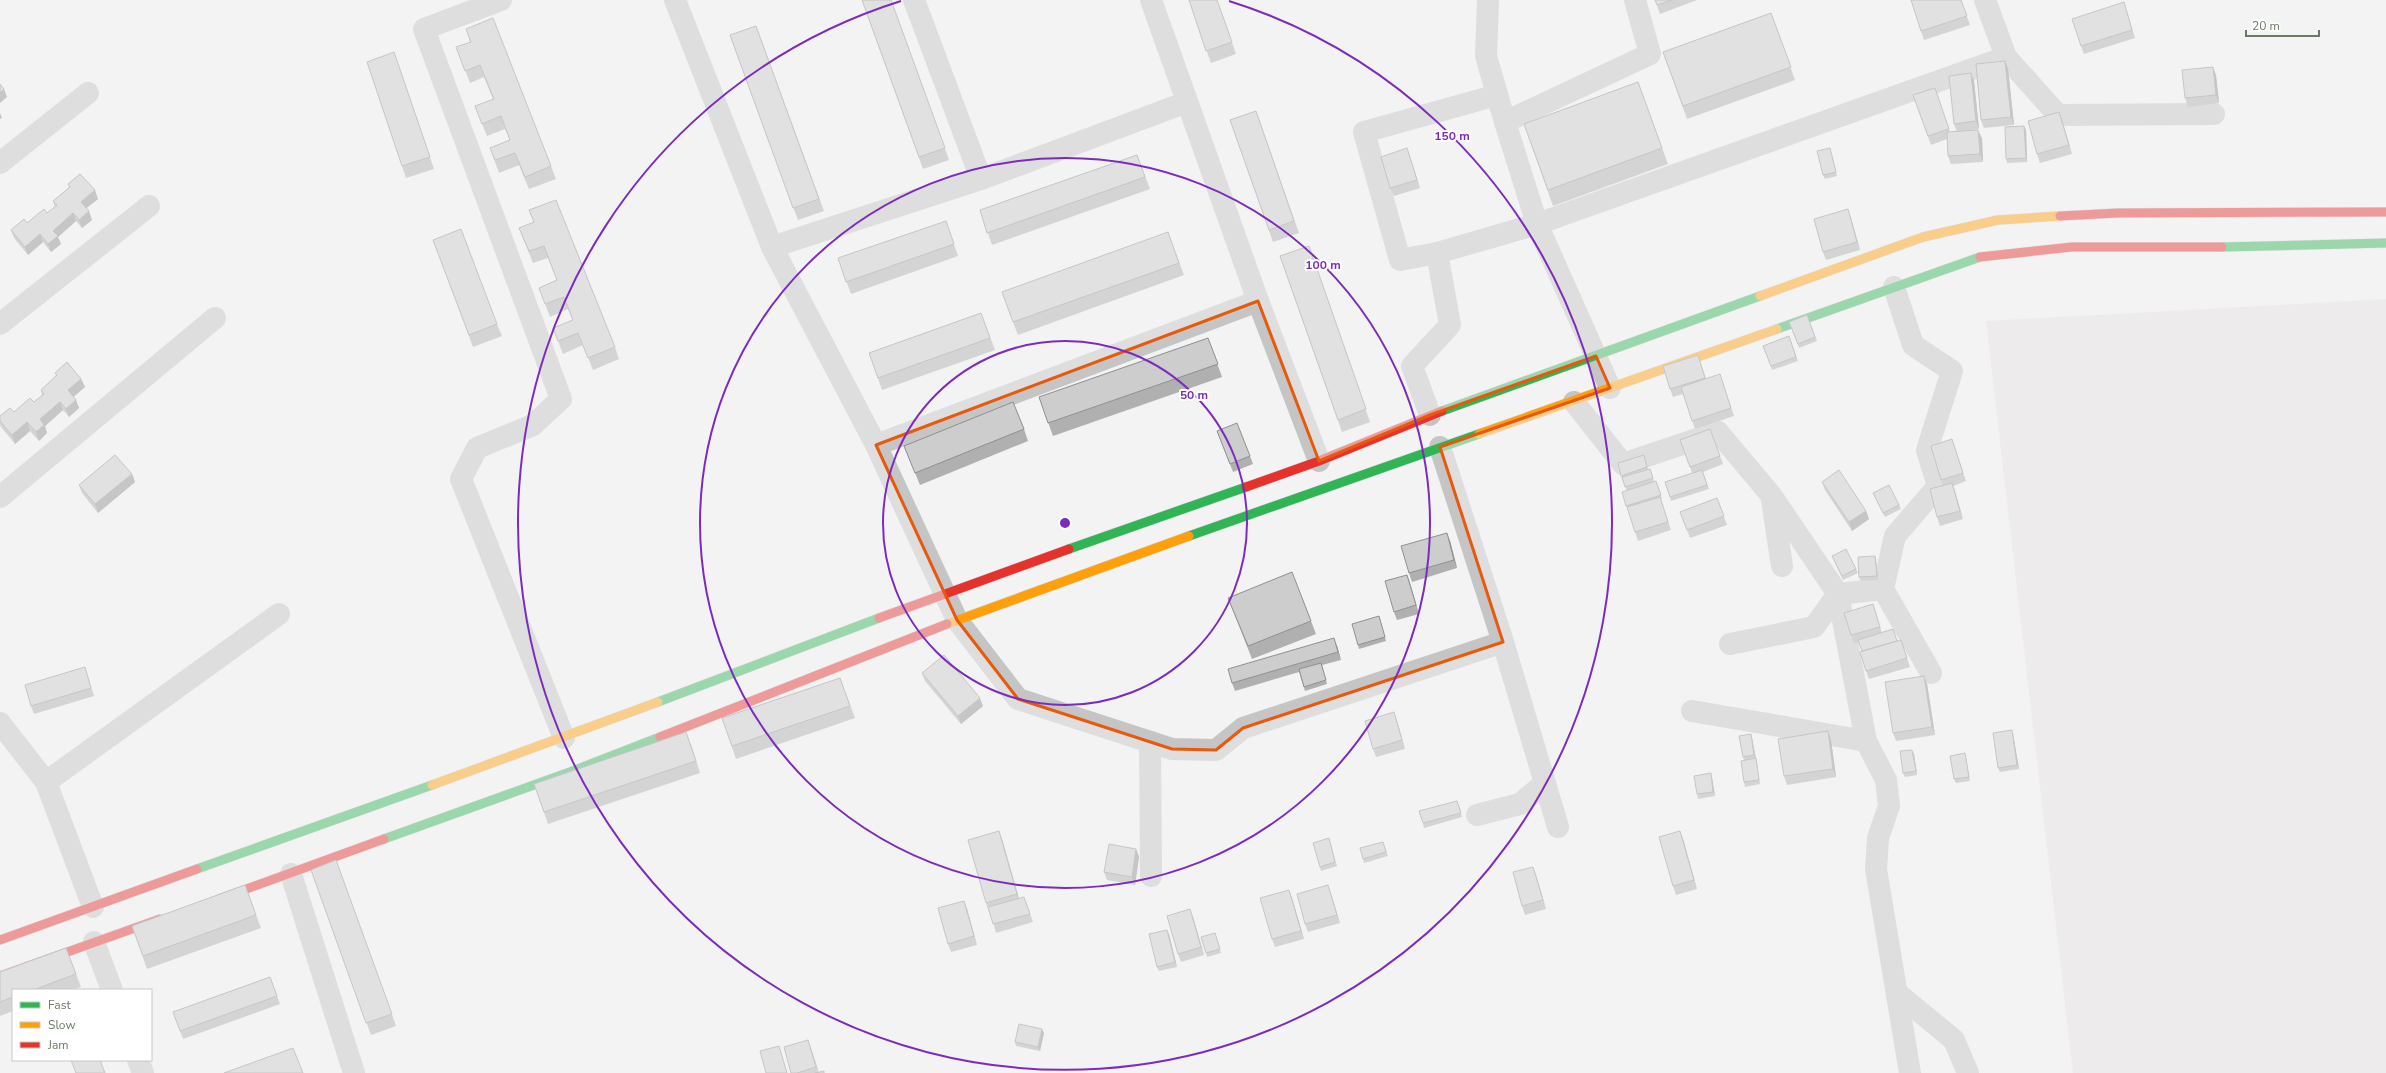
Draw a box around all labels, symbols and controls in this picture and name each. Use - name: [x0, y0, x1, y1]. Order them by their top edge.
- scale bar: [2246, 12, 2319, 38]
- text: 20 m: [2252, 18, 2280, 34]
- text: 150 m: [1434, 128, 1470, 144]
- text: 100 m: [1305, 257, 1341, 273]
- text: 50 m: [1180, 387, 1208, 403]
- centre of rings: [1058, 516, 1072, 530]
- legend: [12, 989, 152, 1061]
- text: Fast: [48, 997, 71, 1013]
- text: Slow: [48, 1017, 76, 1033]
- text: Jam: [47, 1037, 69, 1053]

